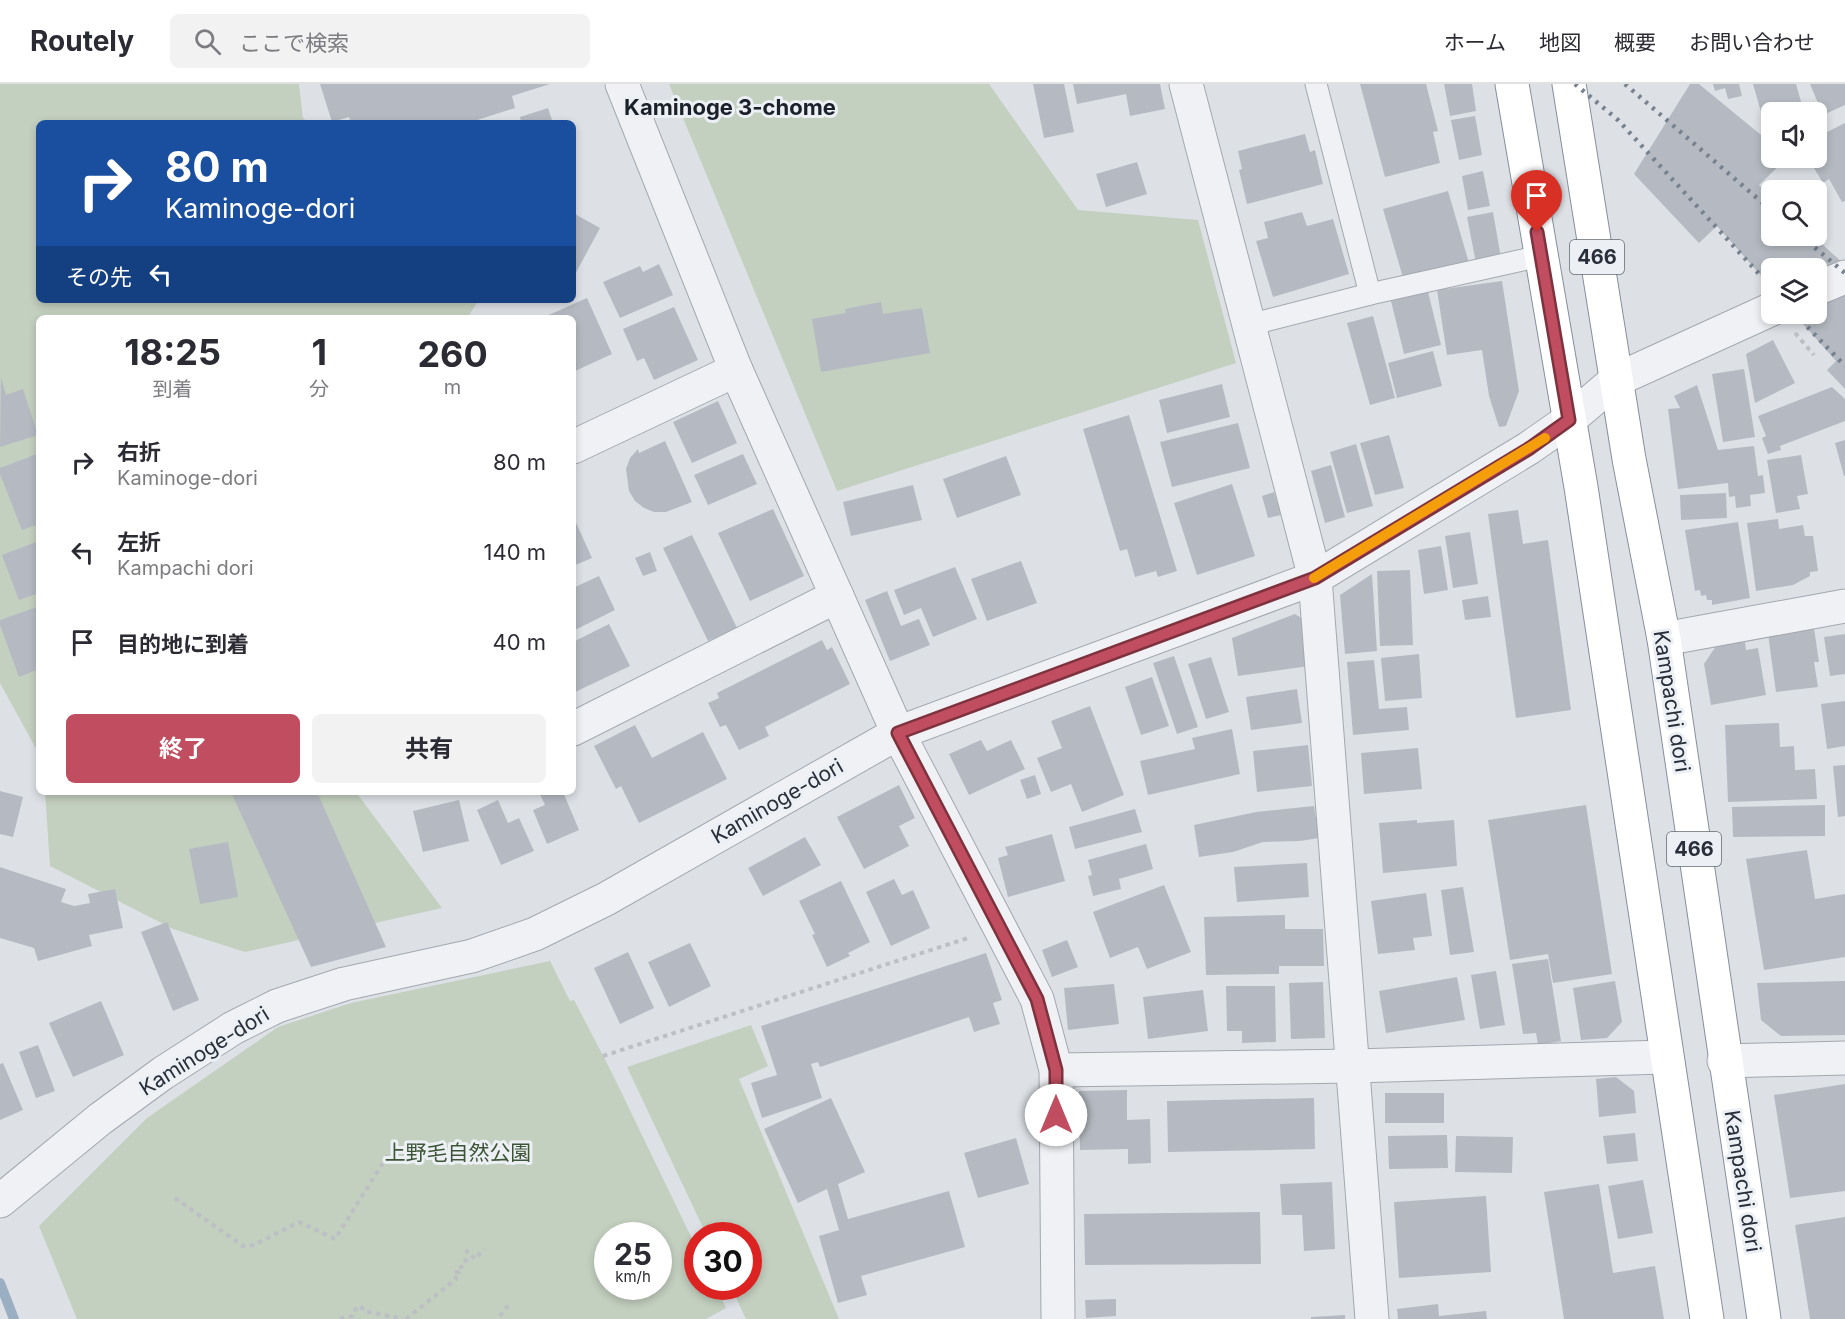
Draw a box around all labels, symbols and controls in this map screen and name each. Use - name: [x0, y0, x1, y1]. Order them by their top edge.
- search box: [170, 14, 590, 68]
- text: Routely: [30, 24, 134, 58]
- icon: search: [191, 25, 224, 58]
- text: ここで検索: [239, 30, 349, 56]
- text: ホーム: [1444, 30, 1506, 55]
- text: 地図: [1539, 30, 1581, 55]
- text: 概要: [1614, 30, 1656, 55]
- text: お問い合わせ: [1689, 30, 1815, 55]
- district label: Kaminoge 3-chome: [624, 94, 836, 120]
- map controls: [1761, 102, 1827, 324]
- button: sound: [1761, 102, 1827, 168]
- text: 80 m: [165, 141, 269, 192]
- icon: right: [66, 144, 144, 222]
- pin: [1511, 170, 1562, 232]
- icon: arrive: [1520, 179, 1553, 212]
- button: search: [1761, 180, 1827, 246]
- text: Kaminoge-dori: [165, 192, 355, 225]
- road number: 466: [1570, 240, 1624, 274]
- icon: left: [144, 258, 177, 291]
- button: layers: [1761, 258, 1827, 324]
- text: その先: [66, 264, 132, 290]
- text: 18:25: [124, 330, 221, 374]
- text: 1: [311, 330, 327, 374]
- text: 260: [417, 332, 488, 376]
- text: m: [444, 375, 461, 399]
- text: 到着: [153, 377, 193, 401]
- text: 分: [309, 377, 329, 401]
- text: 右折: [117, 439, 161, 465]
- icon: right: [66, 446, 99, 479]
- text: 80 m: [493, 449, 546, 475]
- text: Kaminoge-dori: [117, 466, 258, 490]
- text: 左折: [117, 529, 161, 555]
- icon: left: [66, 536, 99, 569]
- text: 140 m: [484, 539, 546, 565]
- text: Kampachi dori: [117, 556, 254, 580]
- icon: arrive: [66, 626, 99, 659]
- street label: Kampachi dori: [1648, 628, 1696, 774]
- text: 40 m: [492, 629, 546, 655]
- text: 目的地に到着: [117, 631, 249, 657]
- button: 終了: [66, 714, 300, 783]
- button: 共有: [312, 714, 546, 783]
- street label: Kaminoge-dori: [707, 753, 847, 849]
- road number: 466: [1667, 832, 1721, 866]
- street label: Kaminoge-dori: [135, 1001, 273, 1101]
- position arrow: [1024, 1083, 1088, 1147]
- street label: Kampachi dori: [1719, 1108, 1767, 1254]
- park label: 上野毛自然公園: [385, 1140, 532, 1165]
- speed limit sign: 30: [684, 1222, 762, 1300]
- text: 25: [614, 1236, 652, 1272]
- text: km/h: [615, 1267, 651, 1286]

